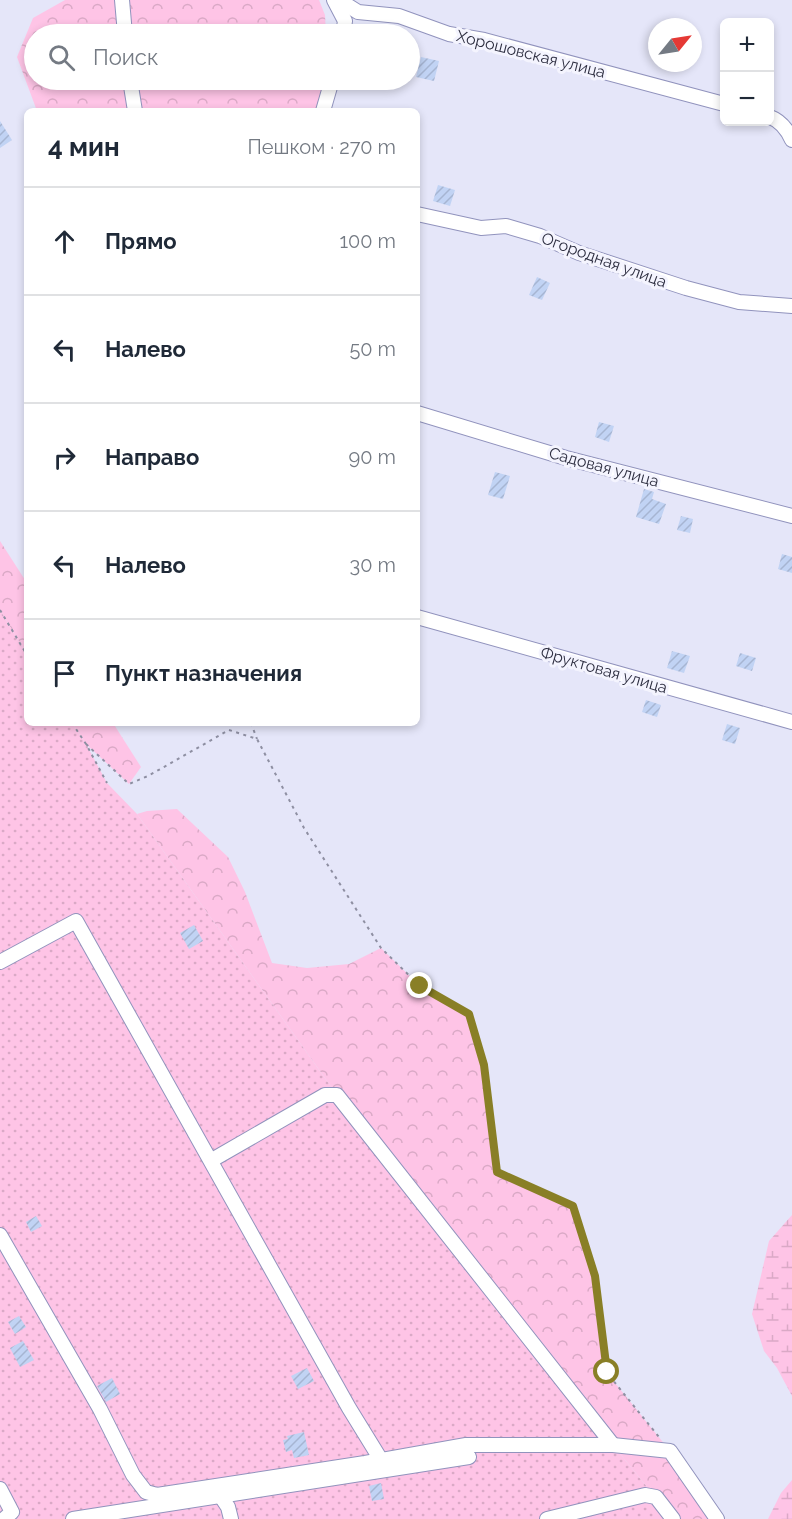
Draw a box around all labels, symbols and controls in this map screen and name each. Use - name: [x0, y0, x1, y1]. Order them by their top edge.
- north arrow: [648, 18, 702, 72]
- map controls: [720, 18, 774, 126]
- button: +: [720, 18, 774, 72]
- search box: [24, 24, 420, 90]
- street label: Хорошовская улица: [455, 26, 607, 82]
- icon: search: [45, 41, 78, 74]
- text: Поиск: [93, 44, 158, 70]
- button: −: [720, 72, 774, 126]
- text: 4 мин: [48, 132, 120, 162]
- text: Пешком · 270 m: [248, 135, 396, 159]
- icon: ahead: [48, 225, 81, 258]
- text: Прямо: [105, 228, 177, 254]
- text: 100 m: [339, 229, 396, 253]
- street label: Огородная улица: [539, 229, 669, 291]
- icon: left: [48, 333, 81, 366]
- text: Налево: [105, 336, 186, 362]
- text: 50 m: [349, 337, 396, 361]
- icon: right: [48, 441, 81, 474]
- street label: Садовая улица: [547, 443, 661, 491]
- text: Направо: [105, 444, 199, 470]
- text: 90 m: [349, 445, 396, 469]
- icon: left: [48, 549, 81, 582]
- text: Налево: [105, 552, 186, 578]
- text: 30 m: [350, 553, 396, 577]
- street label: Фруктовая улица: [538, 643, 670, 697]
- icon: arrive: [48, 657, 81, 690]
- text: Пункт назначения: [105, 660, 302, 686]
- route end: [406, 972, 432, 998]
- route start: [593, 1358, 619, 1384]

